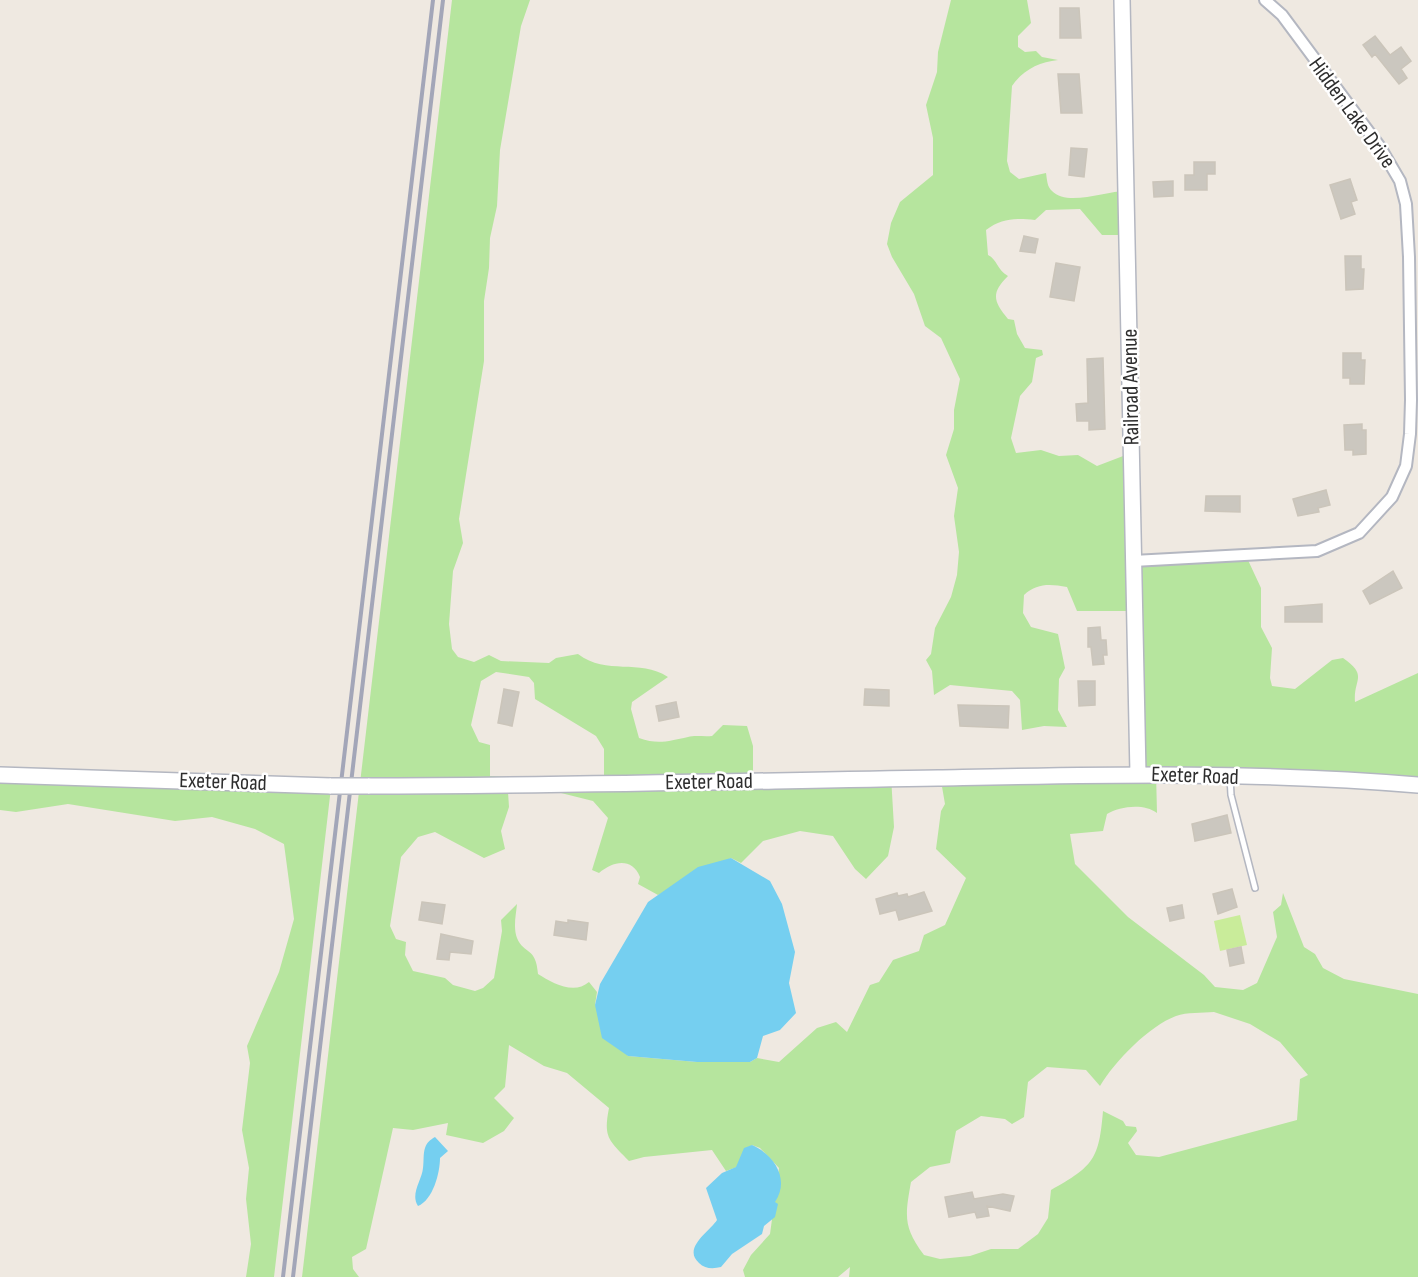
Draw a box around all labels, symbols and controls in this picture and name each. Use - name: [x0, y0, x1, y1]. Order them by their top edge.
- street label: Hidden Lake Drive: [1303, 52, 1401, 174]
- street label: Railroad Avenue: [1116, 328, 1146, 446]
- street label: Exeter Road: [1151, 761, 1239, 791]
- street label: Exeter Road: [179, 767, 267, 797]
- street label: Exeter Road: [665, 768, 753, 796]

